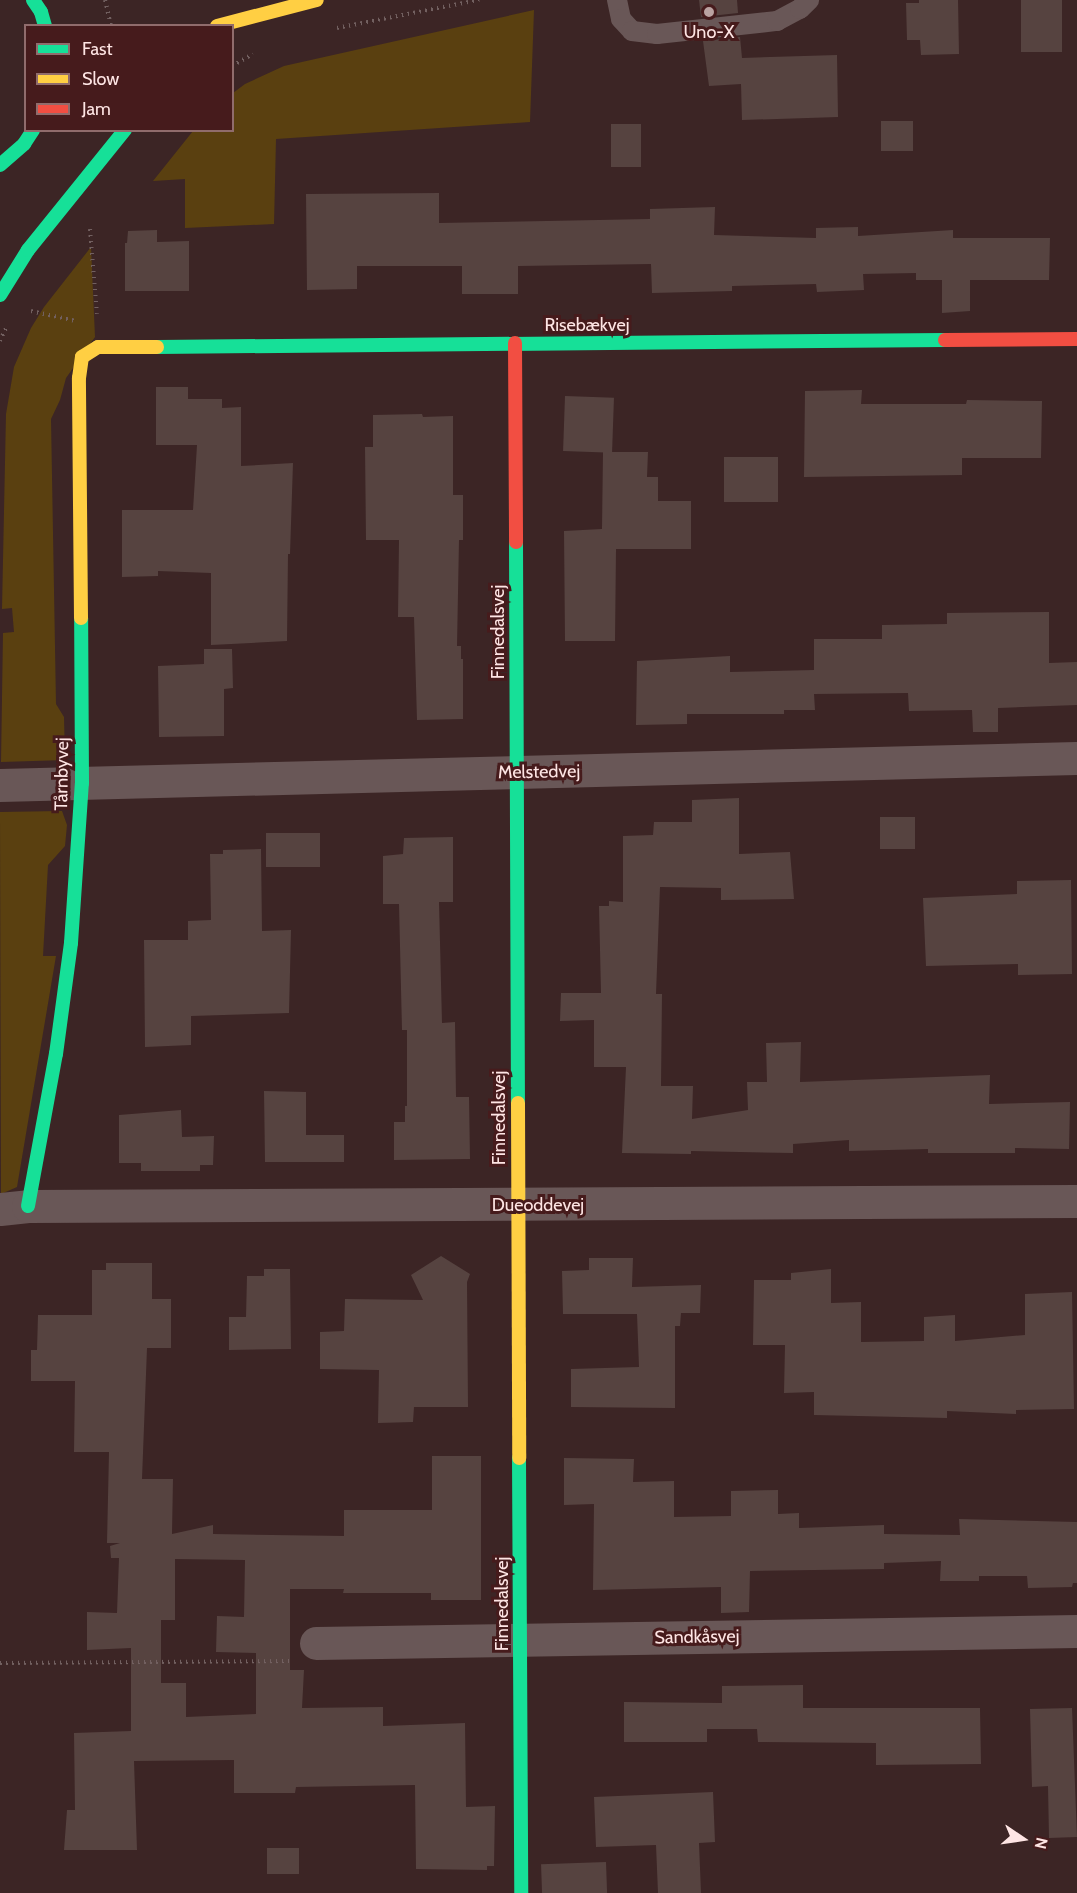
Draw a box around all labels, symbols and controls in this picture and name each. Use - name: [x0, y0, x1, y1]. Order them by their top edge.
- marker: Uno-X: [702, 5, 716, 19]
- place label: Uno-X: [684, 21, 734, 43]
- legend: [24, 24, 234, 132]
- text: Fast: [82, 38, 113, 60]
- text: Slow: [82, 68, 119, 90]
- text: Jam: [82, 98, 111, 120]
- street label: Risebækvej: [544, 314, 630, 336]
- street label: Finnedalsvej: [487, 585, 509, 679]
- street label: Tårnbyvej: [51, 737, 73, 811]
- street label: Melstedvej: [498, 760, 580, 784]
- street label: Finnedalsvej: [488, 1071, 510, 1165]
- street label: Dueoddevej: [492, 1194, 584, 1216]
- street label: Finnedalsvej: [491, 1557, 513, 1651]
- street label: Sandkåsvej: [654, 1625, 740, 1649]
- north arrow: [993, 1809, 1053, 1869]
- text: N: [1030, 1836, 1052, 1851]

